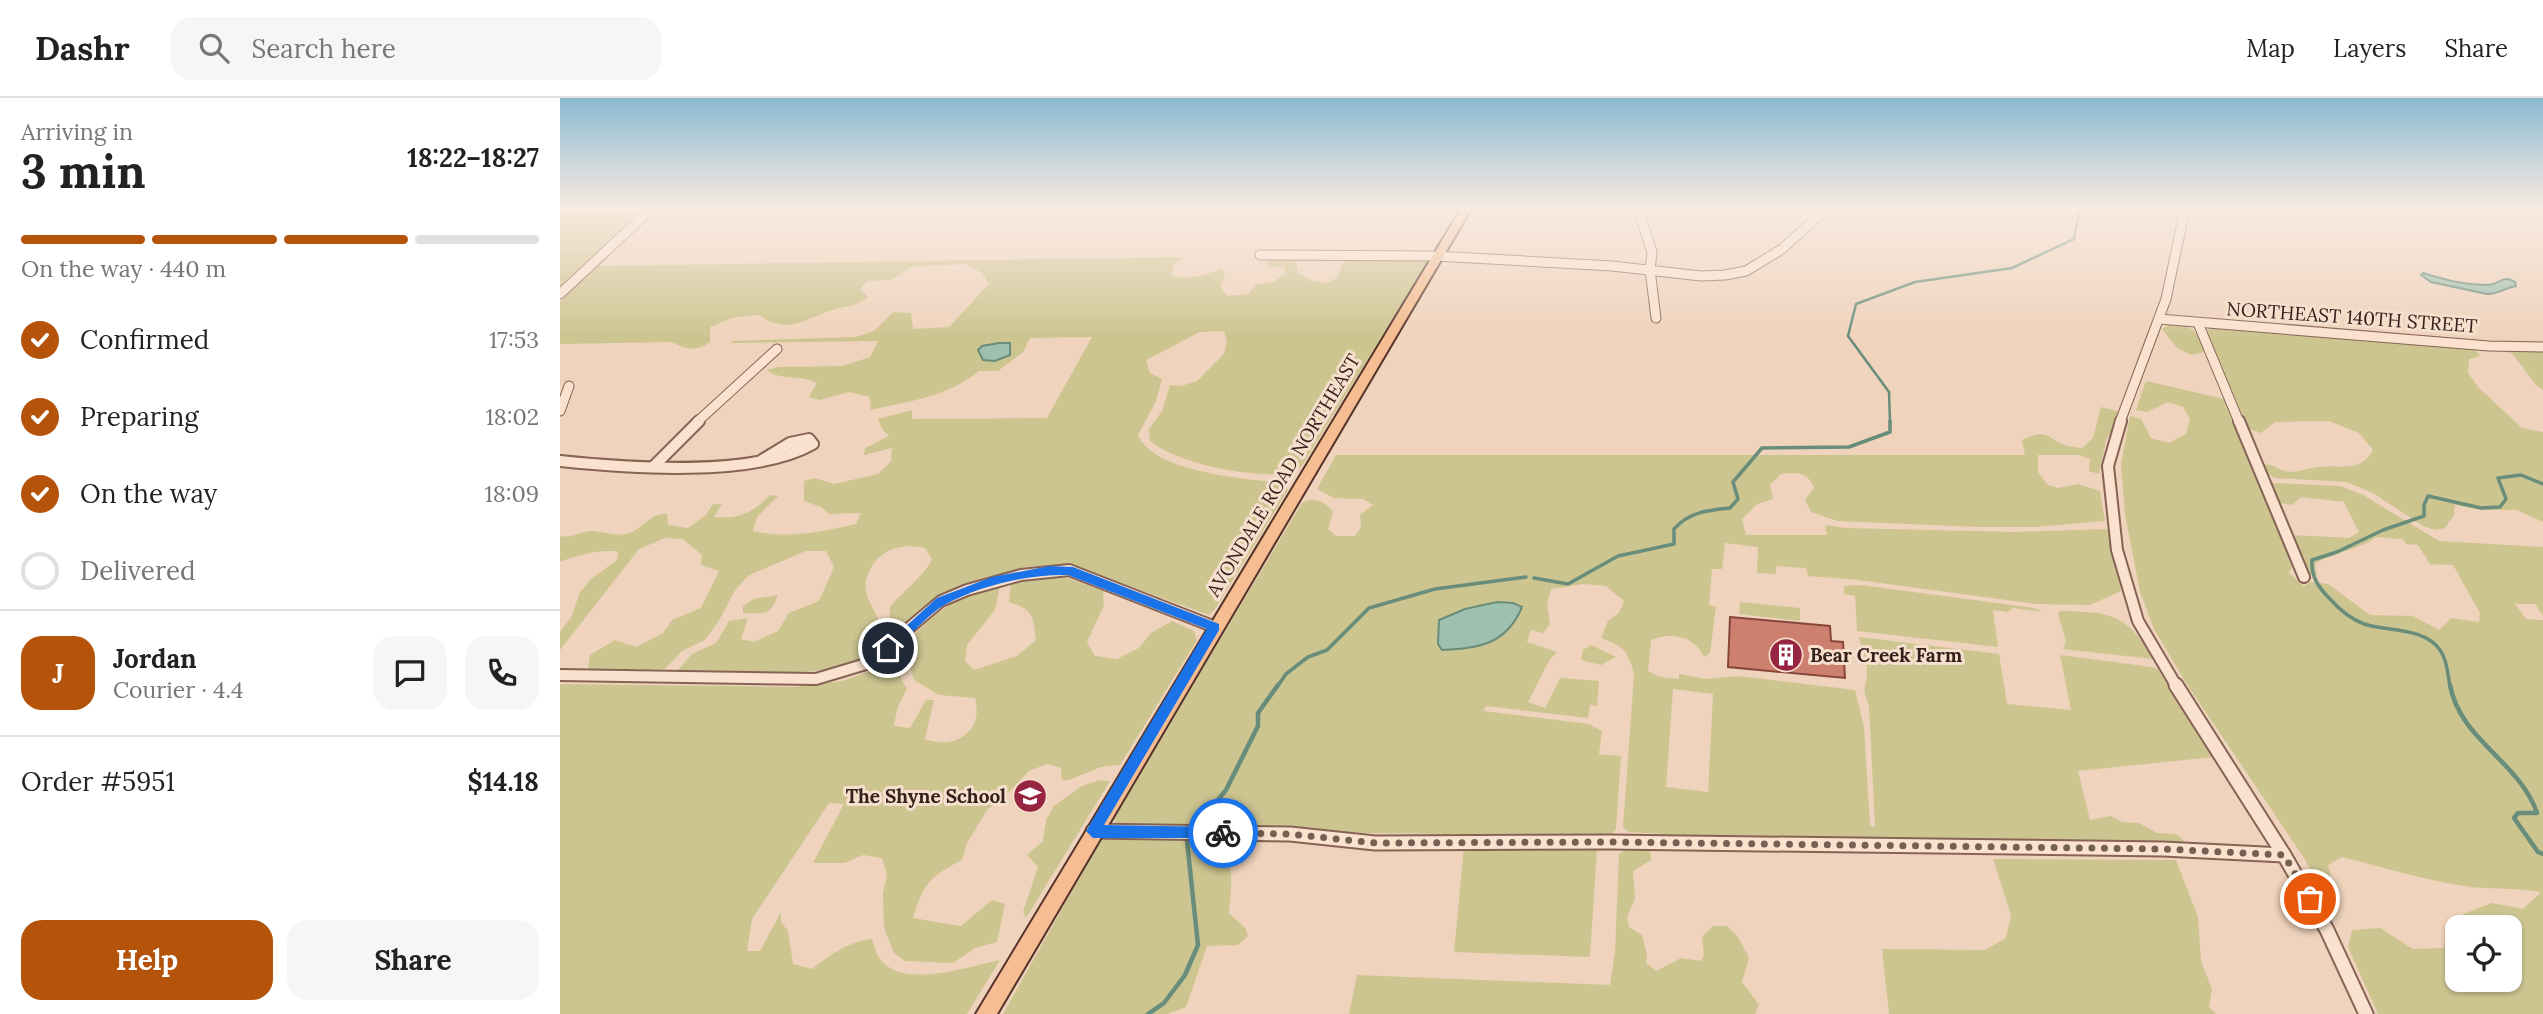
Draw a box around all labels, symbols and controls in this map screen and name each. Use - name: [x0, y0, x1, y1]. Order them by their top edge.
- search box: [171, 17, 661, 80]
- text: Dashr: [35, 27, 129, 69]
- icon: search: [195, 29, 233, 67]
- text: Search here: [251, 32, 396, 65]
- text: Map: [2246, 33, 2295, 64]
- text: Layers: [2333, 33, 2406, 64]
- text: Share: [2444, 33, 2508, 64]
- text: Arriving in: [21, 117, 133, 146]
- text: 18:22–18:27: [407, 141, 539, 174]
- text: 3 min: [21, 142, 146, 201]
- text: On the way · 440 m: [21, 254, 226, 283]
- street label: NORTHEAST 140TH STREET: [2226, 296, 2478, 338]
- icon: check: [21, 321, 59, 359]
- text: Confirmed: [80, 323, 209, 356]
- text: 17:53: [489, 325, 539, 354]
- street label: AVONDALE ROAD NORTHEAST: [1200, 349, 1365, 602]
- icon: check: [21, 398, 59, 436]
- text: Preparing: [80, 400, 199, 433]
- text: 18:02: [485, 402, 539, 431]
- icon: check: [21, 475, 59, 513]
- text: On the way: [80, 477, 217, 510]
- text: 18:09: [484, 479, 539, 508]
- text: Delivered: [80, 554, 196, 587]
- pin: [858, 618, 918, 678]
- icon: home: [869, 629, 907, 667]
- button: chat: [373, 636, 447, 710]
- button: phone: [465, 636, 539, 710]
- building icon: Bear Creek Farm: [1767, 636, 1805, 674]
- text: Jordan: [113, 642, 197, 675]
- place label: Bear Creek Farm: [1810, 643, 1963, 667]
- text: J: [52, 657, 64, 690]
- text: Courier · 4.4: [113, 675, 244, 704]
- text: Order #5951: [21, 765, 175, 798]
- text: $14.18: [467, 765, 539, 798]
- school or university icon: The Shyne School: [1011, 777, 1049, 815]
- place label: The Shyne School: [846, 784, 1006, 808]
- courier: [1188, 798, 1258, 868]
- icon: bike: [1204, 814, 1242, 852]
- pin: [2280, 869, 2340, 929]
- icon: bag: [2291, 880, 2329, 918]
- map controls: [2445, 915, 2522, 992]
- button: locate: [2445, 915, 2522, 992]
- button: Help: [21, 920, 273, 1000]
- button: Share: [287, 920, 539, 1000]

